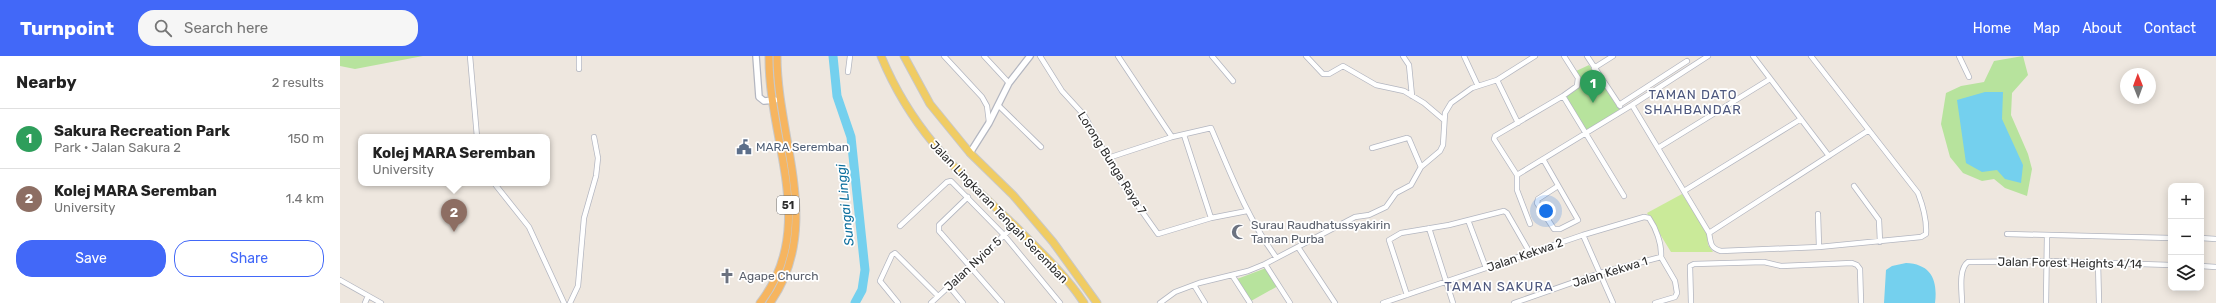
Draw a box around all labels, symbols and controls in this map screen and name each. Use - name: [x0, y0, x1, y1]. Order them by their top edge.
- search box: [138, 10, 418, 46]
- text: Turnpoint: [20, 17, 114, 40]
- icon: search: [152, 17, 174, 39]
- text: Search here: [184, 19, 268, 37]
- text: Home: [1973, 20, 2011, 37]
- text: Map: [2033, 20, 2060, 37]
- text: About: [2082, 20, 2122, 37]
- text: Contact: [2144, 20, 2196, 37]
- north arrow: [2120, 68, 2156, 104]
- pin: 1: [1580, 70, 1606, 103]
- text: Nearby: [16, 72, 77, 92]
- text: 2 results: [272, 75, 324, 90]
- district label: TAMAN DATO SHAHBANDAR: [1644, 87, 1742, 117]
- street label: Lorong Bunga Raya 7: [1075, 109, 1149, 217]
- text: Sakura Recreation Park: [54, 122, 230, 140]
- text: 1: [26, 131, 32, 146]
- text: 150 m: [288, 131, 324, 146]
- popup: [358, 134, 550, 186]
- public building icon: MARA Seremban: [735, 138, 753, 156]
- street label: Jalan Lingkaran Tengah Seremban: [927, 138, 1071, 286]
- text: Park · Jalan Sakura 2: [54, 140, 181, 155]
- place label: MARA Seremban: [756, 140, 849, 154]
- text: Kolej MARA Seremban: [373, 144, 535, 162]
- text: University: [373, 162, 434, 177]
- water label: Sungai Linggi: [833, 162, 858, 247]
- text: Kolej MARA Seremban: [54, 182, 217, 200]
- map controls: [2168, 183, 2204, 291]
- button: +: [2168, 183, 2204, 219]
- text: 2: [25, 191, 33, 206]
- text: 1.4 km: [286, 191, 324, 206]
- road number: 51: [777, 196, 799, 214]
- pin: 2: [441, 199, 467, 232]
- text: University: [54, 200, 115, 215]
- your location: [1536, 201, 1556, 221]
- place label: Surau Raudhatussyakirin Taman Purba: [1251, 218, 1390, 246]
- button: −: [2168, 219, 2204, 255]
- mosque icon: Surau Raudhatussyakirin Taman Purba: [1230, 223, 1248, 241]
- street label: Jalan Nyior 5: [942, 234, 1004, 294]
- street label: Jalan Kekwa 2: [1485, 235, 1565, 275]
- button: Save: [16, 240, 166, 277]
- button: Share: [174, 240, 324, 277]
- street label: Jalan Kekwa 1: [1571, 254, 1649, 290]
- street label: Jalan Forest Heights 4/14: [1998, 255, 2143, 271]
- button: layers: [2168, 255, 2204, 291]
- church icon: Agape Church: [718, 267, 736, 285]
- place label: Agape Church: [739, 269, 818, 283]
- district label: TAMAN SAKURA: [1444, 279, 1554, 294]

